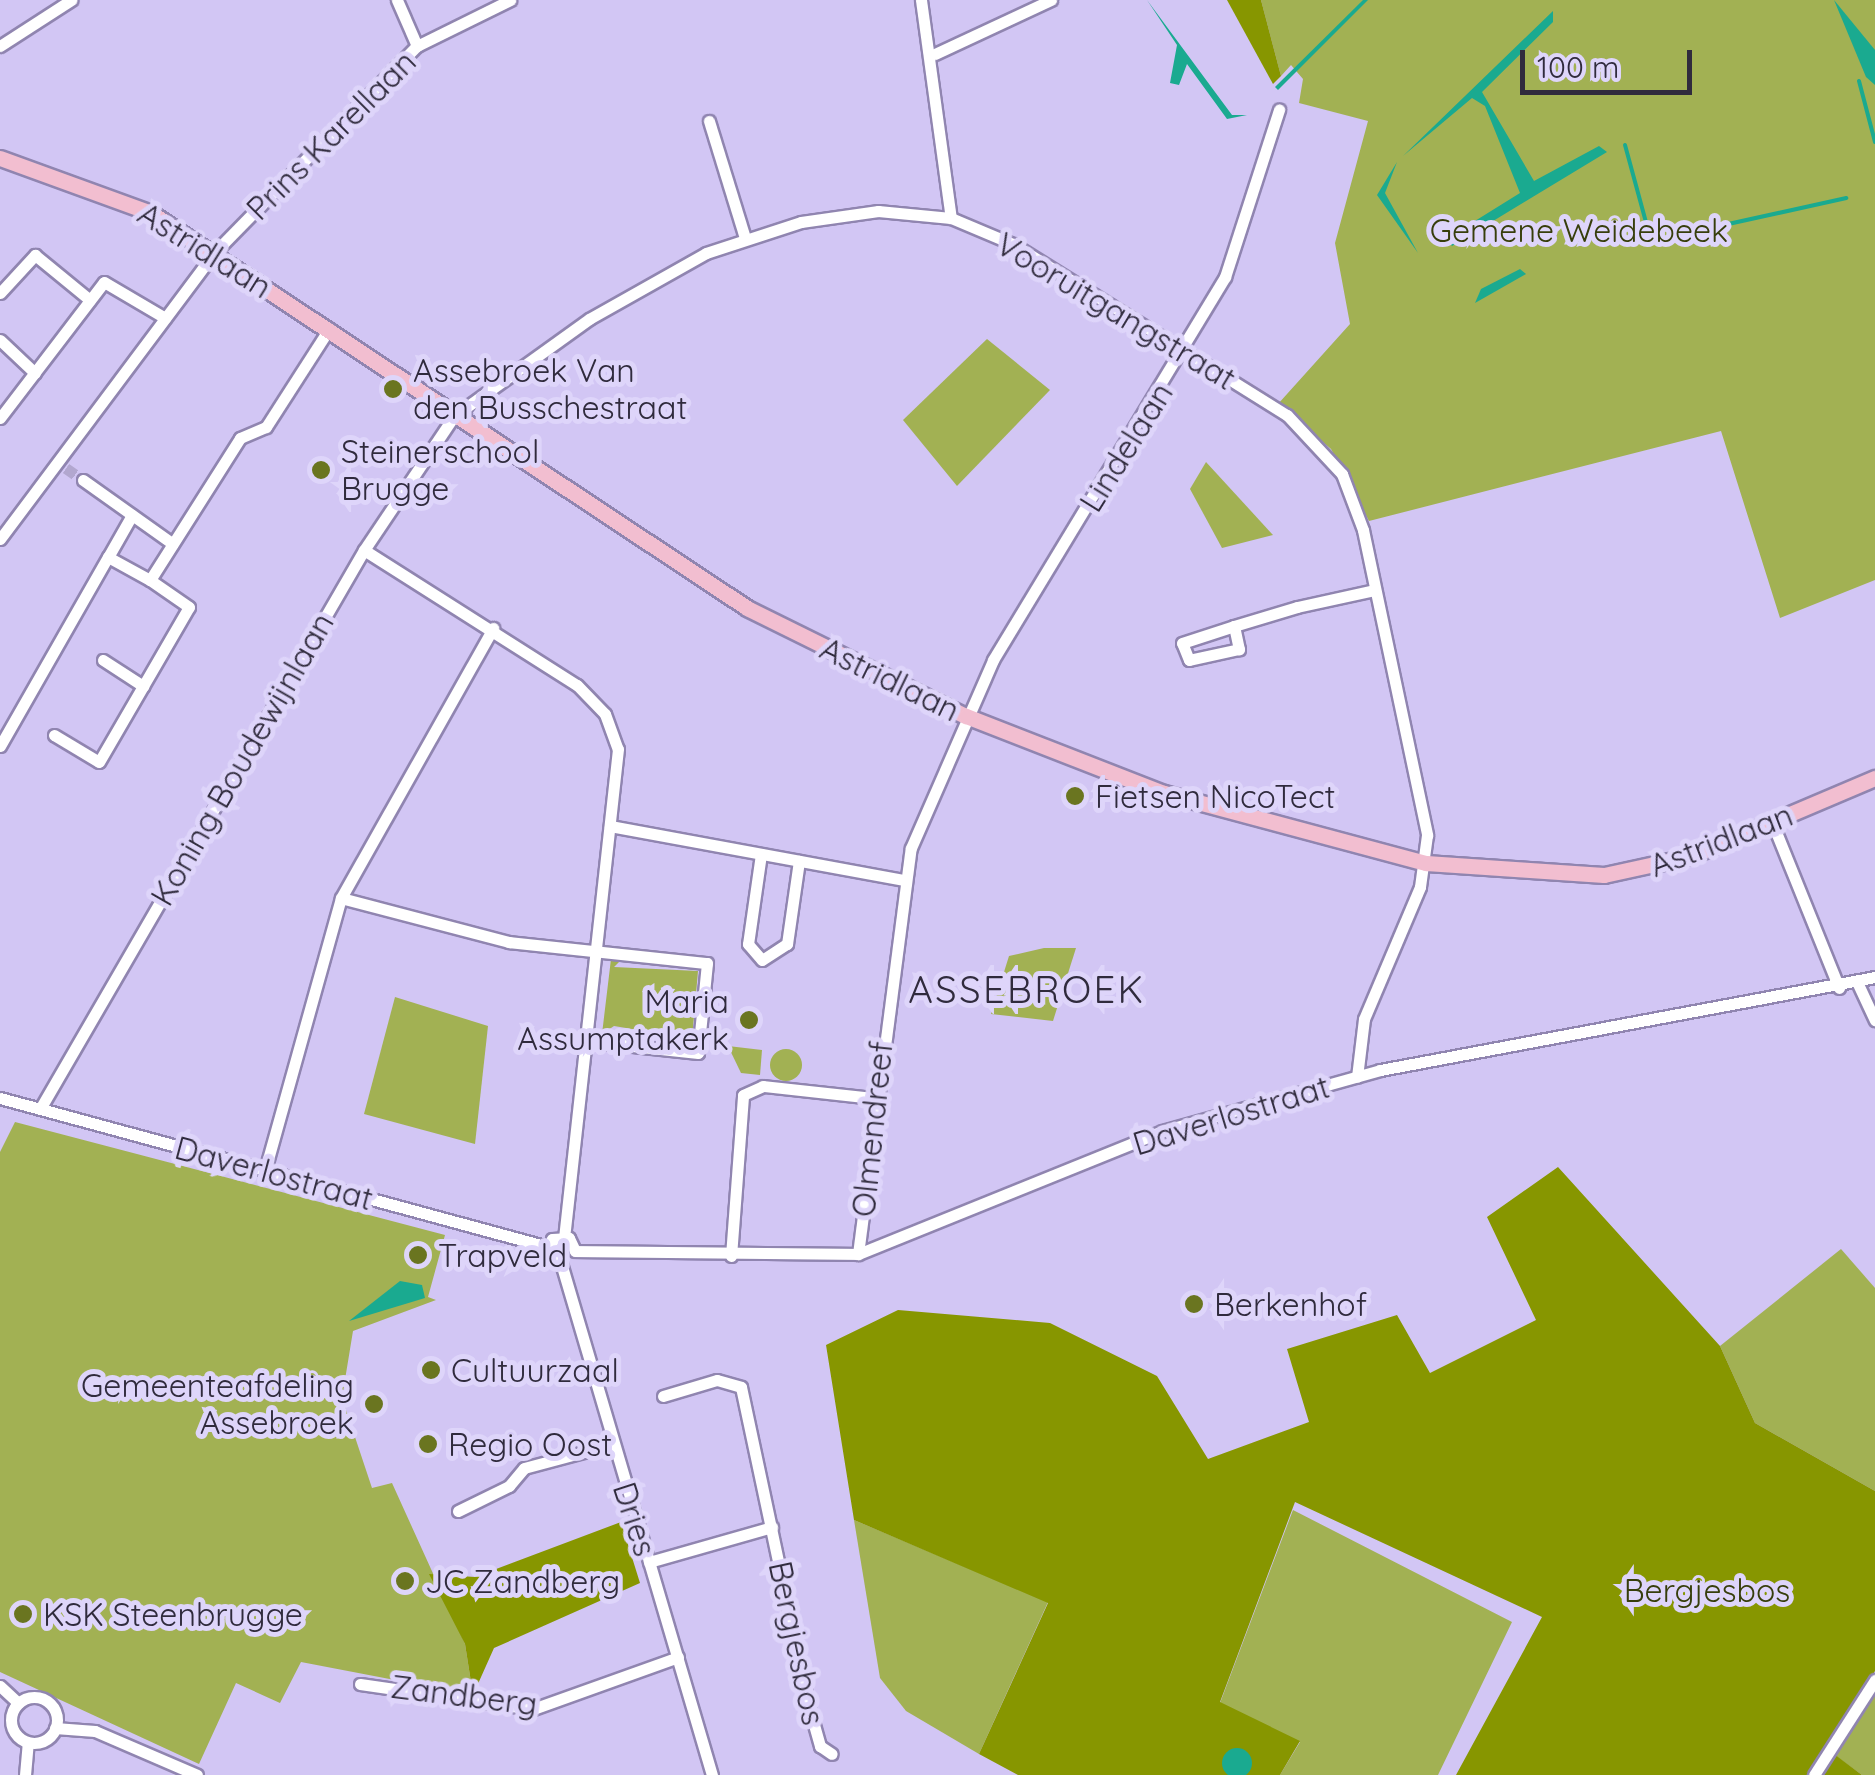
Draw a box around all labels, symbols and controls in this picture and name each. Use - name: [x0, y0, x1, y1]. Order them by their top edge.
- scale bar: [1525, 30, 1698, 92]
- street label: Prins Karellaan: [238, 42, 424, 228]
- text: 100 m: [1537, 48, 1619, 86]
- street label: Astridlaan: [131, 194, 279, 306]
- park label: Gemene Weidebeek: [1430, 211, 1728, 249]
- street label: Vooruitgangstraat: [989, 224, 1243, 398]
- place label: Assebroek Van den Busschestraat: [413, 352, 687, 427]
- street label: Lindelaan: [1071, 375, 1181, 519]
- marker: Assebroek Van den Busschestraat: [382, 378, 404, 400]
- place label: Steinerschool Brugge: [341, 433, 539, 508]
- marker: Steinerschool Brugge: [310, 459, 332, 481]
- street label: Koning Boudewijnlaan: [142, 606, 342, 912]
- street label: Astridlaan: [814, 629, 966, 729]
- place label: Fietsen NicoTect: [1095, 777, 1335, 815]
- marker: Fietsen NicoTect: [1064, 785, 1086, 807]
- street label: Astridlaan: [1644, 795, 1798, 885]
- district label: ASSEBROEK: [908, 967, 1146, 1013]
- place label: Maria Assumptakerk: [517, 983, 729, 1058]
- marker: Maria Assumptakerk: [738, 1009, 760, 1031]
- street label: Olmendreef: [844, 1039, 900, 1219]
- street label: Daverlostraat: [1128, 1067, 1334, 1163]
- street label: Daverlostraat: [171, 1128, 377, 1218]
- place label: Trapveld: [438, 1236, 567, 1274]
- marker: Trapveld: [407, 1244, 429, 1266]
- place label: Berkenhof: [1214, 1285, 1367, 1323]
- marker: Berkenhof: [1183, 1293, 1205, 1315]
- place label: Cultuurzaal: [451, 1351, 619, 1389]
- marker: Cultuurzaal: [420, 1359, 442, 1381]
- place label: Gemeenteafdeling Assebroek: [81, 1367, 354, 1442]
- marker: Gemeenteafdeling Assebroek: [363, 1393, 385, 1415]
- place label: Regio Oost: [448, 1425, 612, 1463]
- marker: Regio Oost: [417, 1433, 439, 1455]
- street label: Dries: [605, 1477, 665, 1561]
- street label: Bergjesbos: [761, 1558, 833, 1728]
- place label: JC Zandberg: [425, 1562, 620, 1600]
- marker: JC Zandberg: [394, 1570, 416, 1592]
- park label: Bergjesbos: [1624, 1571, 1790, 1609]
- place label: KSK Steenbrugge: [43, 1595, 303, 1633]
- marker: KSK Steenbrugge: [12, 1603, 34, 1625]
- street label: Zandberg: [389, 1667, 539, 1723]

